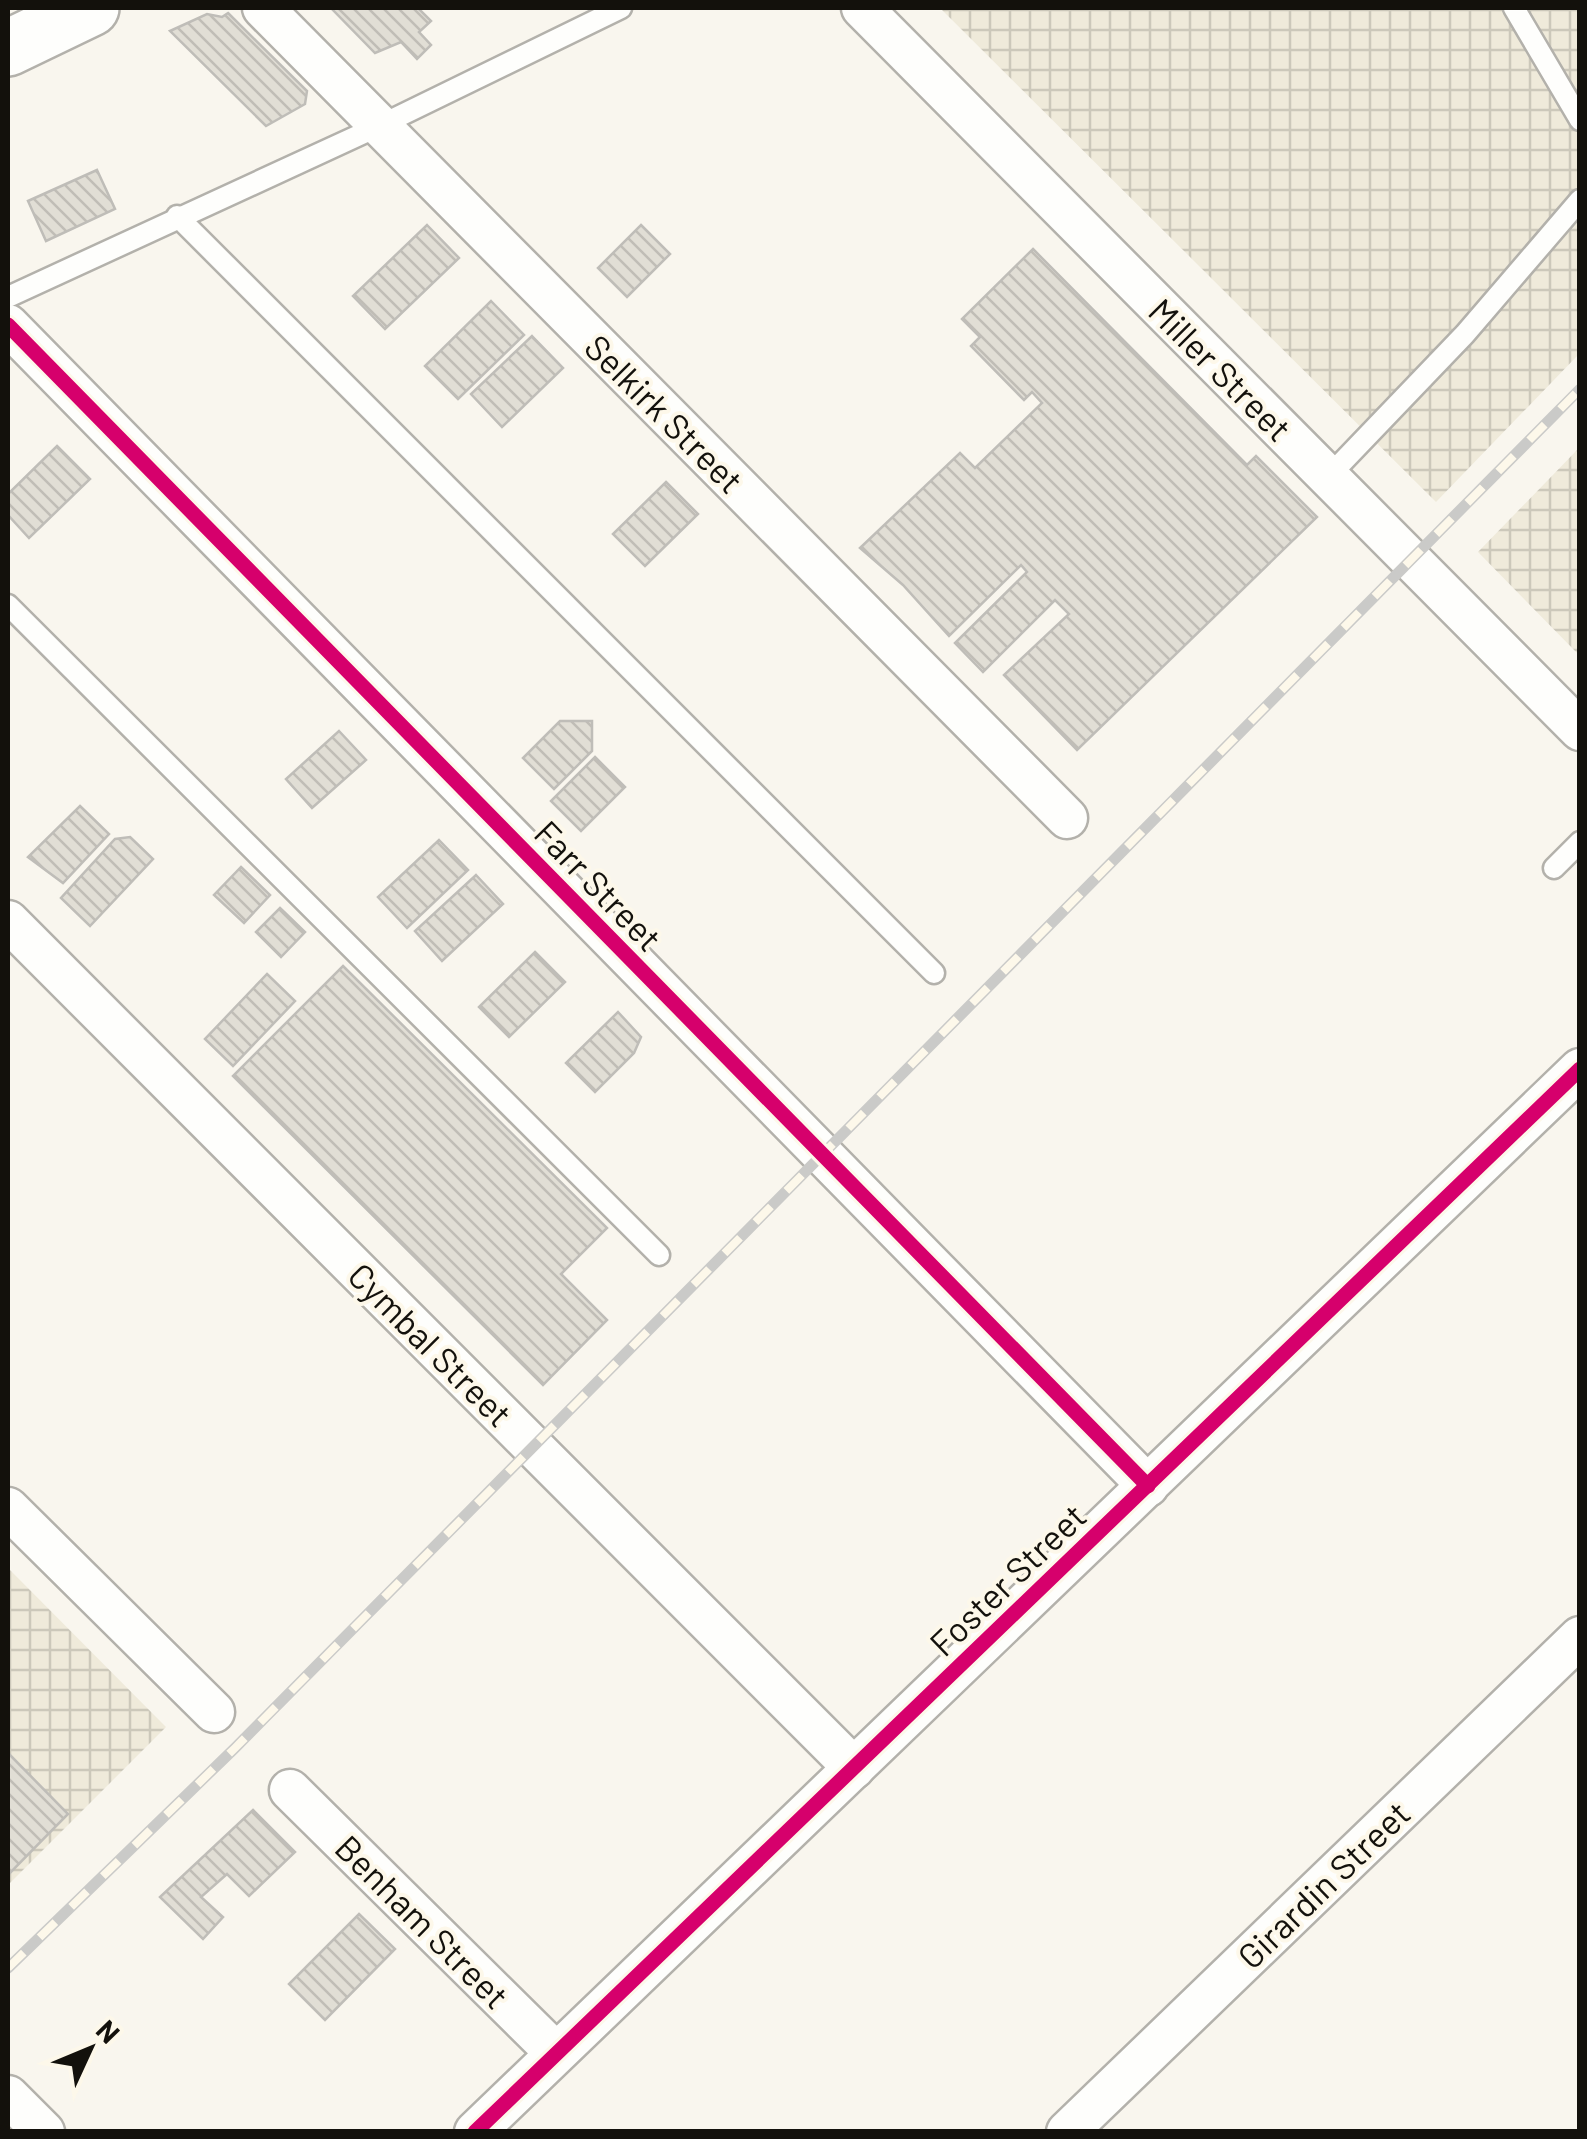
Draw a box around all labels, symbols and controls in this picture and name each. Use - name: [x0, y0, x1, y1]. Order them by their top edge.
- street label: Miller Street: [1141, 289, 1301, 449]
- street label: Selkirk Street: [577, 325, 753, 501]
- street label: Farr Street: [527, 811, 671, 959]
- street label: Cymbal Street: [341, 1254, 521, 1434]
- street label: Foster Street: [920, 1494, 1094, 1664]
- street label: Girardin Street: [1228, 1791, 1418, 1977]
- street label: Benham Street: [328, 1826, 518, 2016]
- north arrow: [40, 1999, 140, 2099]
- text: N: [90, 2012, 127, 2049]

